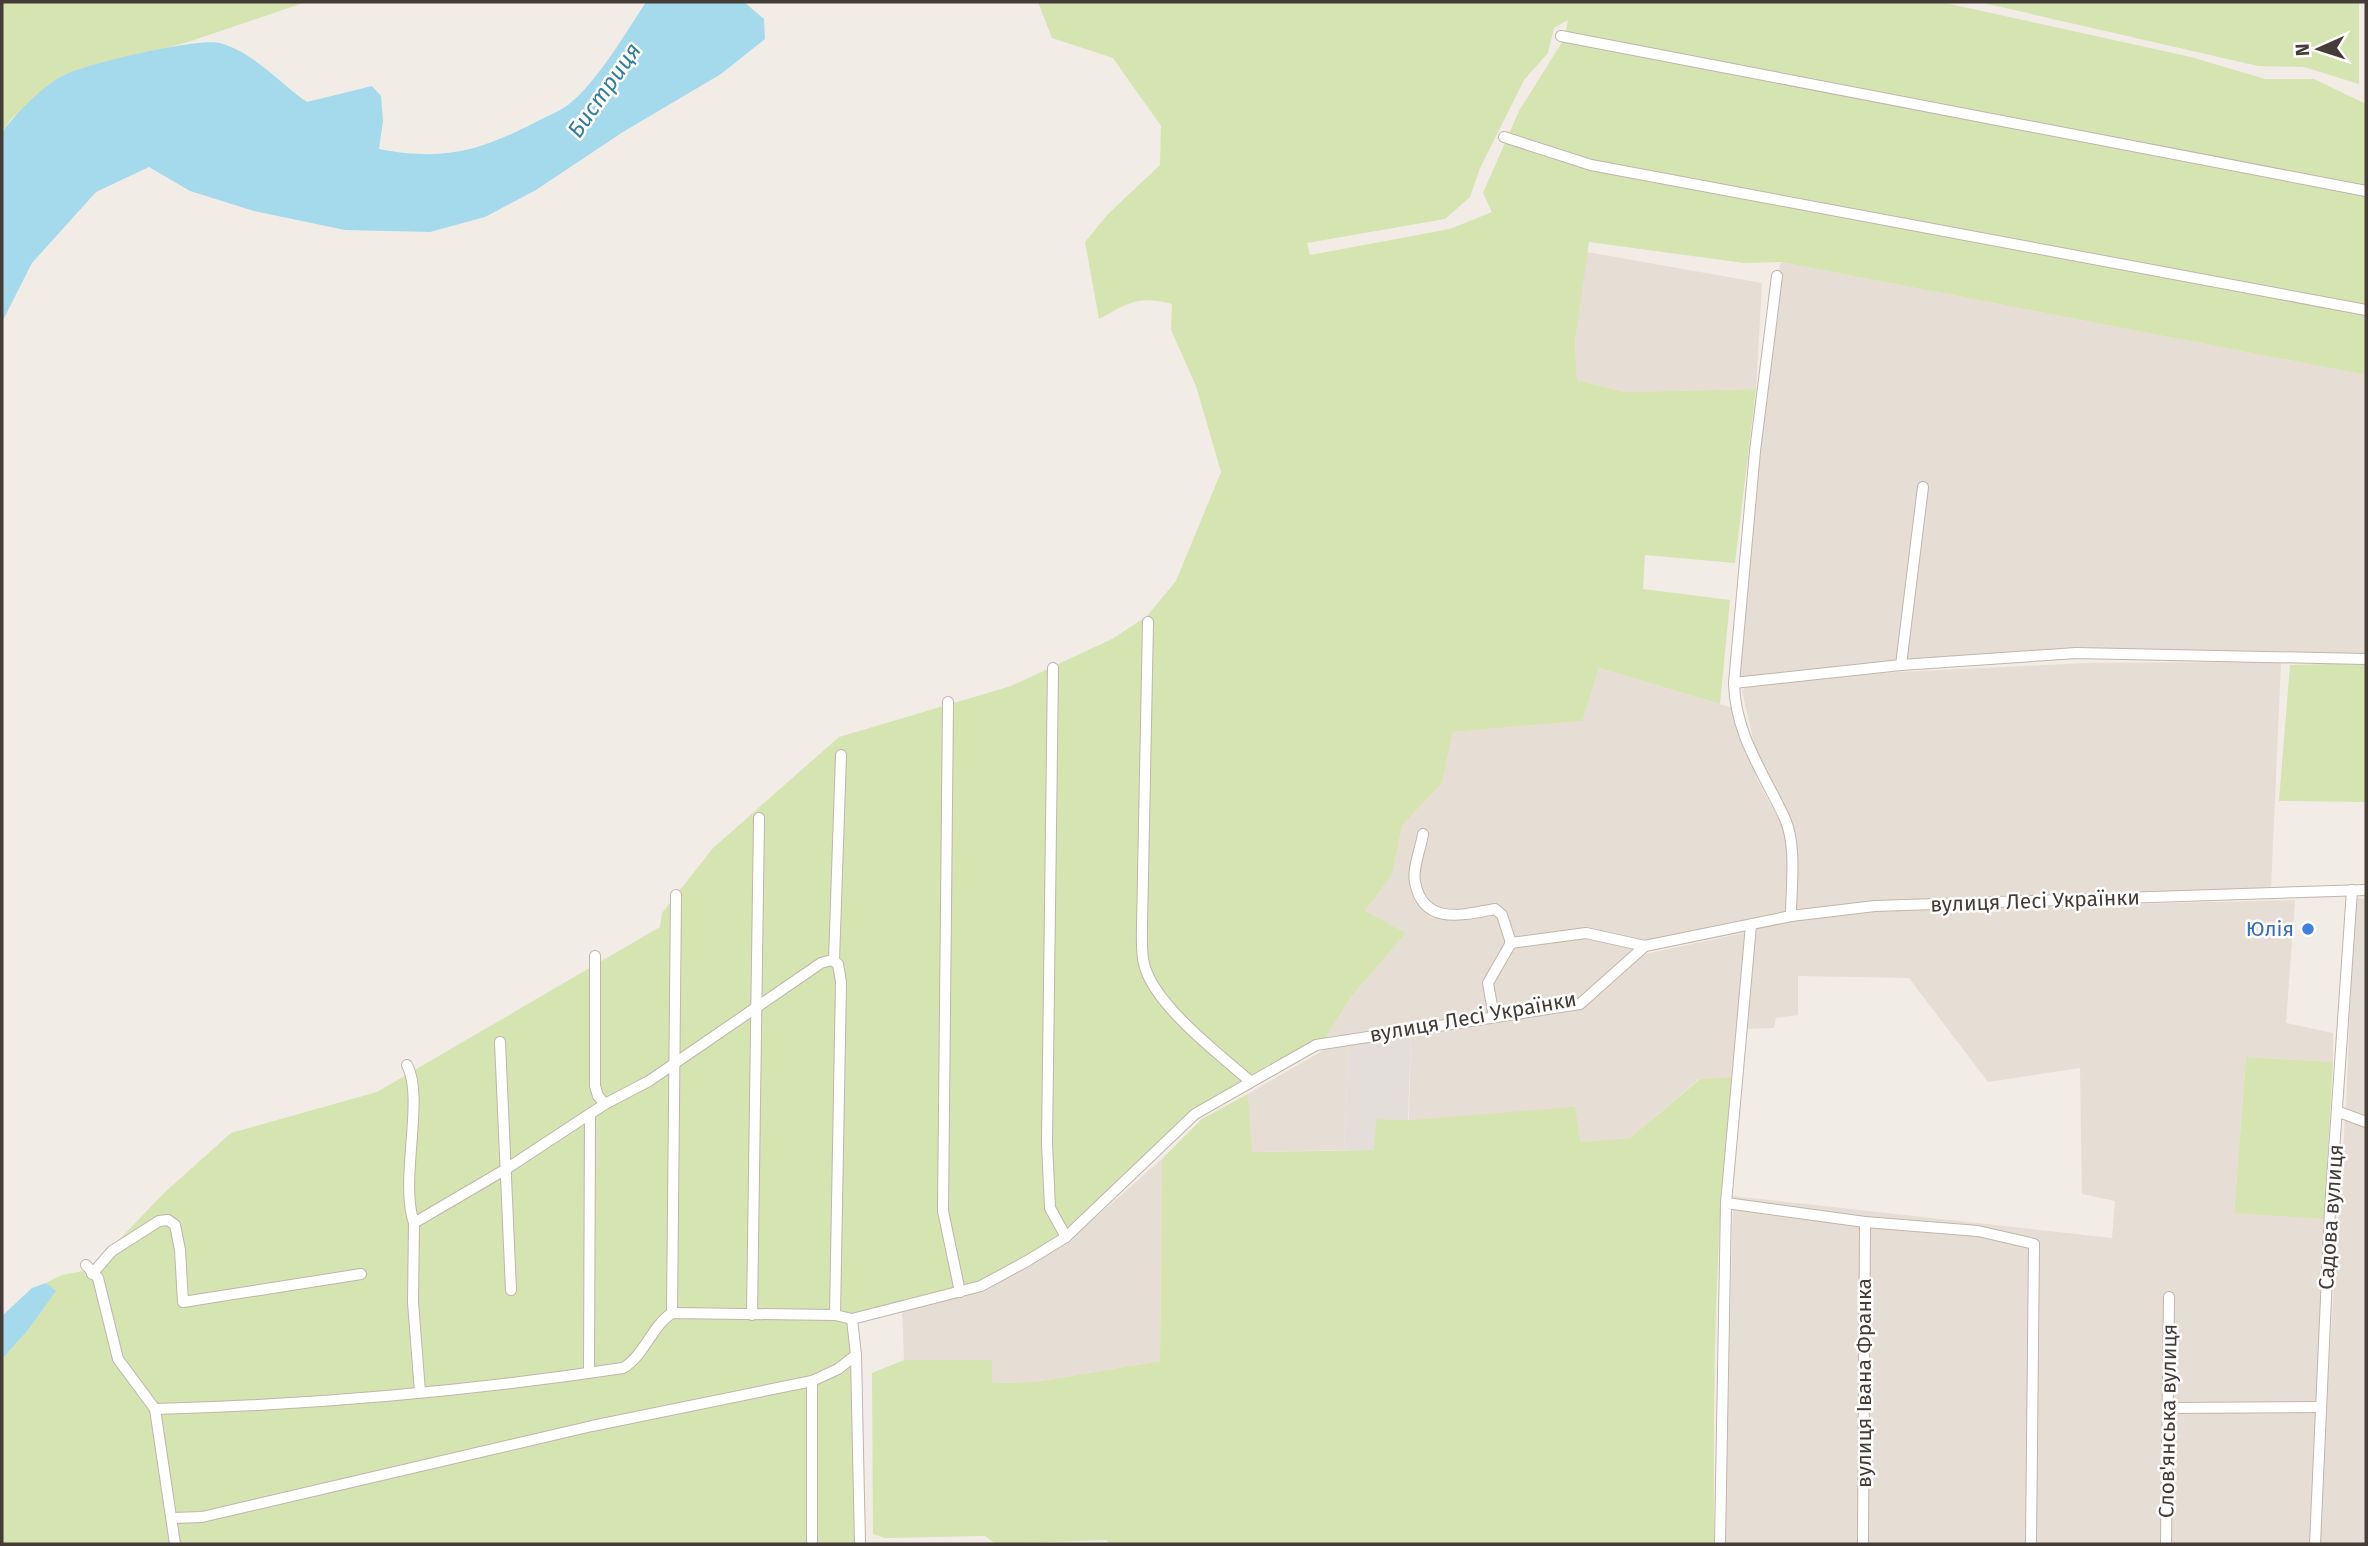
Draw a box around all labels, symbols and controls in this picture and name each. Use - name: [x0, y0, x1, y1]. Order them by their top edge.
- north arrow: [2284, 14, 2354, 84]
- water label: Бистриця: [561, 37, 647, 143]
- text: N: [2291, 43, 2314, 57]
- street label: вулиця Лесі Українки: [1930, 884, 2140, 918]
- place label: Юлія: [2246, 916, 2294, 942]
- marker: Юлія: [2300, 921, 2316, 937]
- street label: вулиця Лесі Українки: [1367, 986, 1579, 1048]
- street label: Садова вулиця: [2313, 1143, 2349, 1291]
- street label: вулиця Івана Франка: [1851, 1278, 1877, 1488]
- street label: Слов'янська вулиця: [2153, 1324, 2183, 1518]

